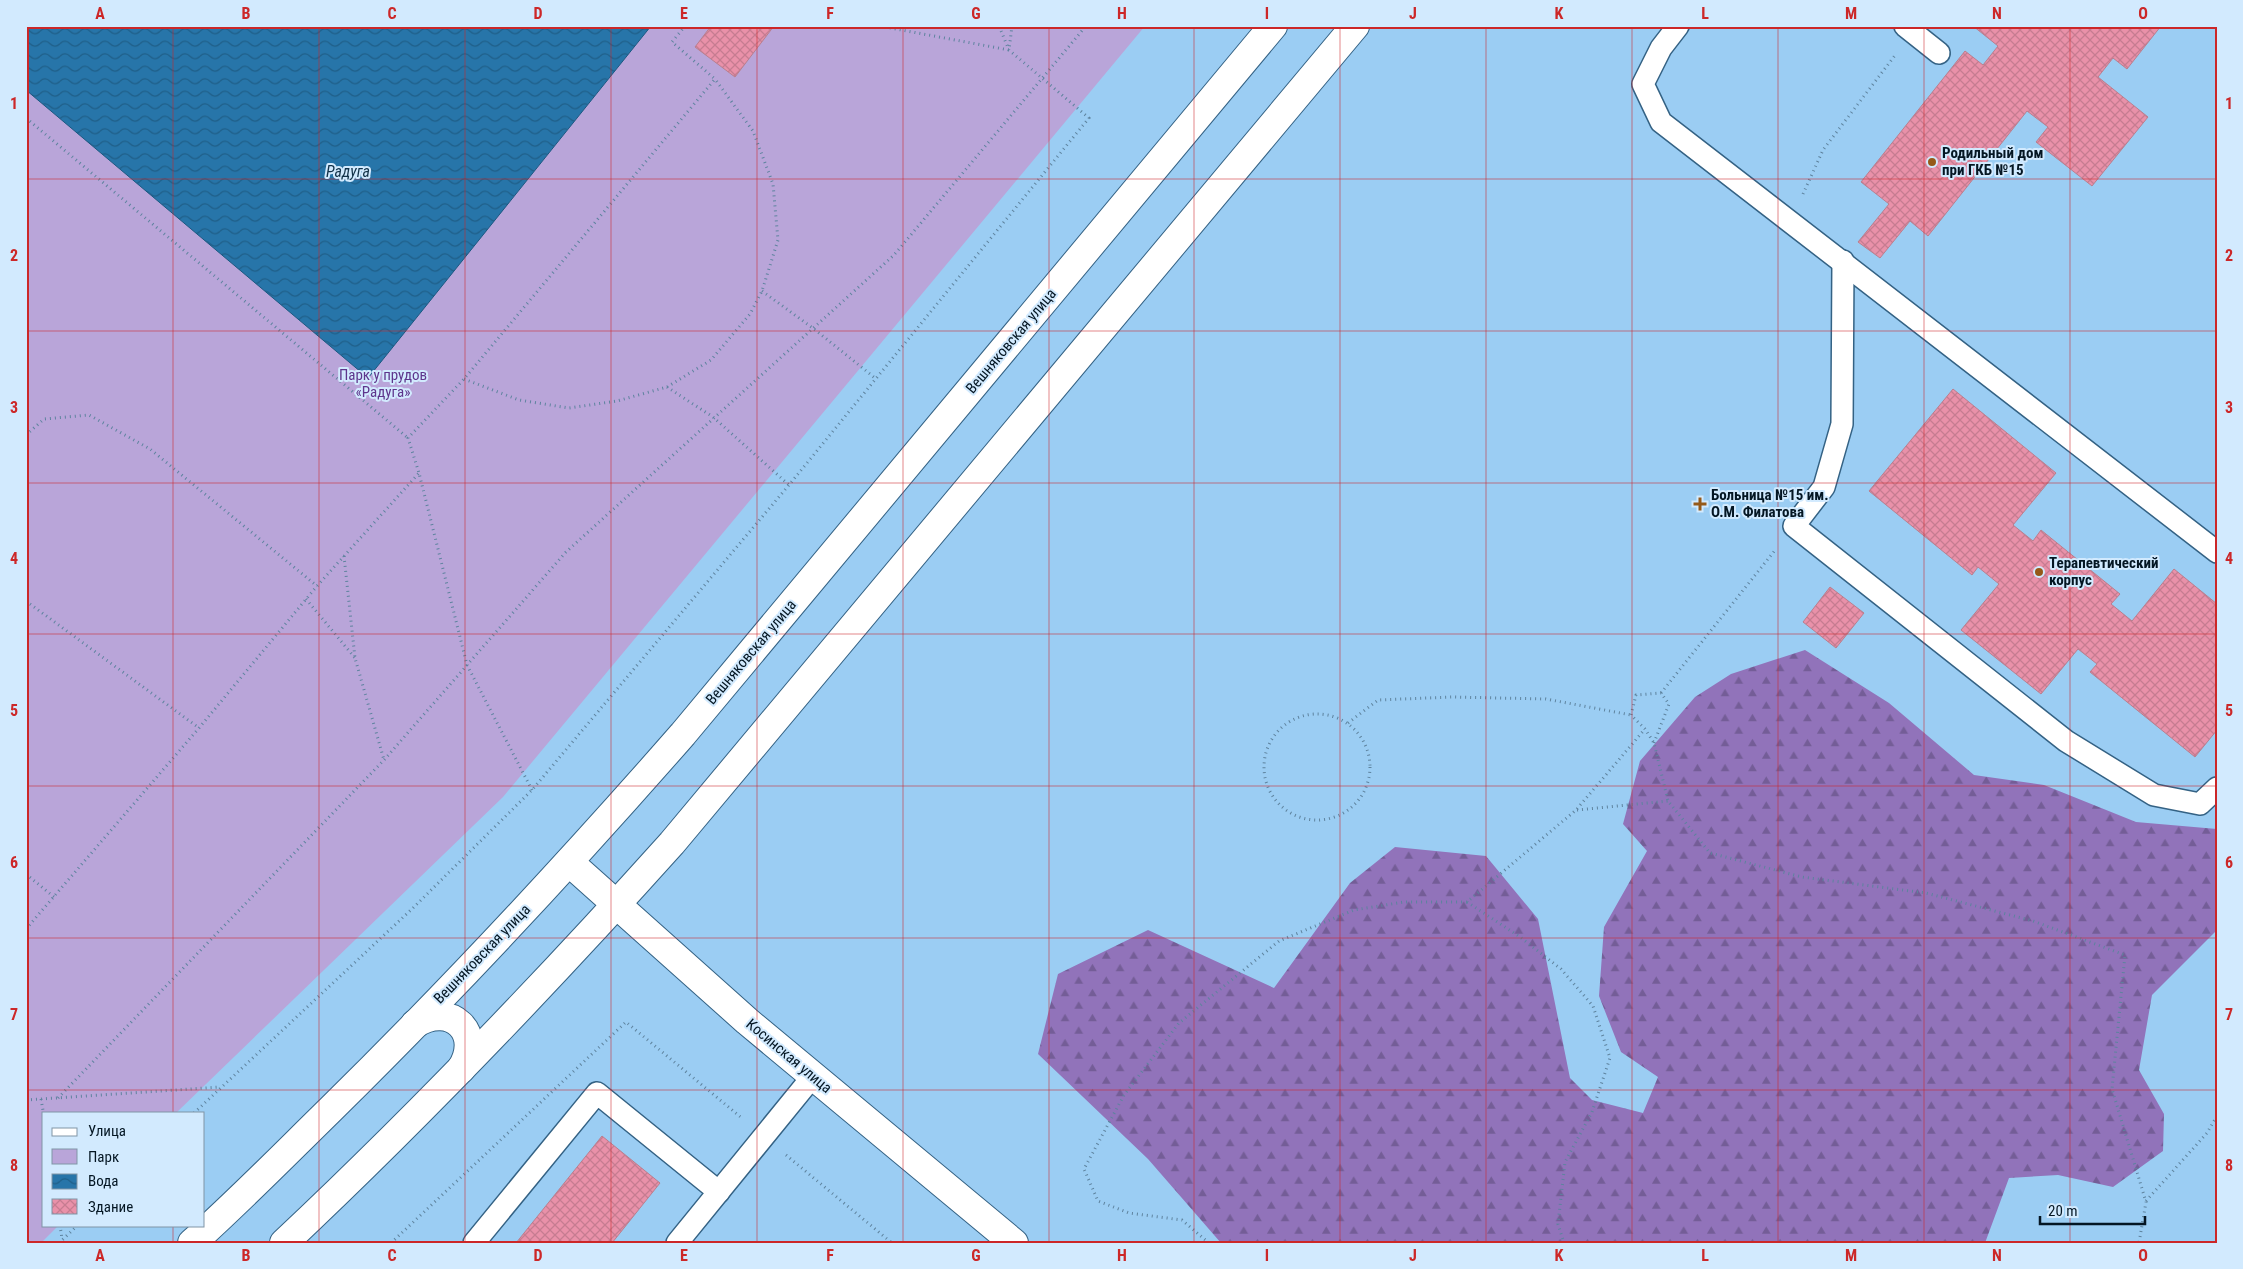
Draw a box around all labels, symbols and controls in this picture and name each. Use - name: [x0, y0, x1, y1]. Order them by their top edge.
- text: A: [95, 4, 105, 23]
- text: B: [242, 4, 251, 23]
- text: C: [387, 4, 397, 23]
- text: D: [533, 4, 543, 23]
- text: E: [680, 4, 688, 23]
- text: F: [826, 4, 834, 23]
- text: G: [971, 4, 981, 23]
- text: H: [1117, 4, 1127, 23]
- text: I: [1265, 4, 1269, 23]
- text: J: [1409, 4, 1417, 23]
- text: K: [1555, 4, 1564, 23]
- text: L: [1701, 4, 1709, 23]
- text: M: [1845, 4, 1857, 23]
- text: N: [1992, 4, 2002, 23]
- text: O: [2138, 4, 2148, 23]
- text: 1: [10, 94, 18, 113]
- text: 1: [2225, 94, 2233, 113]
- place label: Родильный дом при ГКБ №15: [1942, 144, 2043, 179]
- marker: Родильный дом при ГКБ №15: [1926, 156, 1938, 168]
- water label: Радуга: [326, 162, 370, 181]
- text: 2: [10, 246, 18, 265]
- text: 2: [2225, 246, 2233, 265]
- street label: Вешняковская улица: [962, 285, 1060, 397]
- park label: Парк у прудов «Радуга»: [339, 366, 427, 401]
- text: 3: [10, 398, 18, 417]
- text: 3: [2225, 398, 2233, 417]
- place label: Больница №15 им. О.М. Филатова: [1711, 486, 1829, 521]
- marker: Больница №15 им. О.М. Филатова: [1693, 497, 1707, 511]
- text: 4: [10, 549, 18, 568]
- text: 4: [2225, 549, 2233, 568]
- place label: Терапевтический корпус: [2049, 554, 2159, 589]
- marker: Терапевтический корпус: [2033, 566, 2045, 578]
- street label: Вешняковская улица: [702, 596, 800, 708]
- text: 5: [10, 701, 18, 720]
- text: 5: [2225, 701, 2233, 720]
- text: 6: [10, 853, 18, 872]
- text: 6: [2225, 853, 2233, 872]
- street label: Вешняковская улица: [430, 901, 534, 1007]
- text: 7: [10, 1005, 18, 1024]
- text: 7: [2225, 1005, 2233, 1024]
- street label: Косинская улица: [743, 1015, 835, 1097]
- legend: [42, 1112, 205, 1226]
- text: Улица: [88, 1122, 126, 1140]
- text: Парк: [88, 1148, 119, 1166]
- text: 8: [10, 1156, 18, 1175]
- text: 8: [2225, 1156, 2233, 1175]
- text: Вода: [88, 1172, 118, 1190]
- scale bar: [2040, 1194, 2146, 1226]
- text: Здание: [88, 1198, 133, 1216]
- text: 20 m: [2048, 1202, 2078, 1220]
- text: A: [95, 1246, 105, 1265]
- text: B: [242, 1246, 251, 1265]
- text: C: [387, 1246, 397, 1265]
- text: D: [533, 1246, 543, 1265]
- text: E: [680, 1246, 688, 1265]
- text: F: [826, 1246, 834, 1265]
- text: G: [971, 1246, 981, 1265]
- text: H: [1117, 1246, 1127, 1265]
- text: I: [1265, 1246, 1269, 1265]
- text: J: [1409, 1246, 1417, 1265]
- text: K: [1555, 1246, 1564, 1265]
- text: L: [1701, 1246, 1709, 1265]
- text: M: [1845, 1246, 1857, 1265]
- text: N: [1992, 1246, 2002, 1265]
- text: O: [2138, 1246, 2148, 1265]

